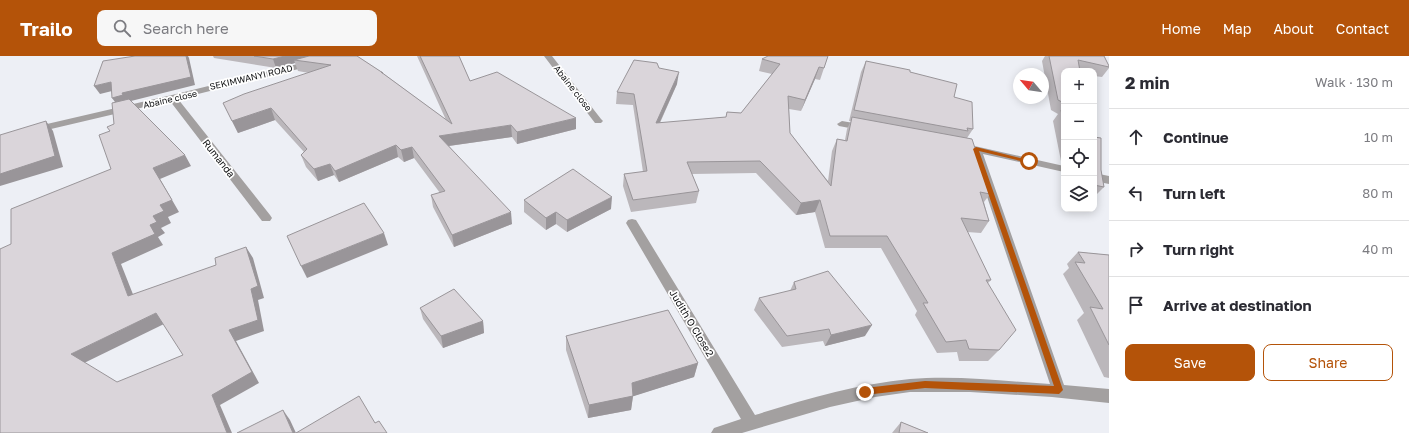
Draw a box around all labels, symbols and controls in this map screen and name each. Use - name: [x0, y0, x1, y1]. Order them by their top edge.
- search box: [97, 10, 377, 46]
- text: Trailo: [20, 17, 73, 40]
- icon: search: [111, 17, 133, 39]
- text: Search here: [143, 19, 229, 37]
- text: Home: [1161, 20, 1201, 37]
- text: Map: [1223, 20, 1251, 37]
- text: About: [1273, 20, 1314, 37]
- text: Contact: [1336, 20, 1389, 37]
- street label: SEKIMWANYI ROAD: [208, 62, 294, 92]
- street label: Abaine close: [552, 63, 594, 113]
- north arrow: [1013, 68, 1049, 104]
- map controls: [1061, 68, 1097, 212]
- button: +: [1061, 68, 1097, 104]
- text: 2 min: [1125, 72, 1169, 93]
- text: Walk · 130 m: [1315, 74, 1393, 90]
- street label: Abaine close: [142, 87, 198, 111]
- button: −: [1061, 104, 1097, 140]
- icon: ahead: [1125, 126, 1147, 148]
- text: Continue: [1163, 128, 1229, 146]
- text: 10 m: [1364, 129, 1393, 145]
- street label: Rumanda: [200, 137, 238, 179]
- button: locate: [1061, 140, 1097, 176]
- route start: [1020, 152, 1038, 170]
- button: layers: [1061, 176, 1097, 212]
- icon: left: [1125, 182, 1147, 204]
- text: Turn left: [1163, 184, 1225, 202]
- text: 80 m: [1362, 185, 1393, 201]
- icon: right: [1125, 238, 1147, 260]
- text: Turn right: [1163, 240, 1234, 258]
- text: 40 m: [1362, 241, 1393, 257]
- street label: Judith O Close2: [667, 287, 717, 359]
- icon: arrive: [1125, 294, 1147, 316]
- text: Arrive at destination: [1163, 296, 1312, 314]
- button: Save: [1125, 344, 1255, 381]
- button: Share: [1263, 344, 1393, 381]
- route end: [856, 383, 874, 401]

